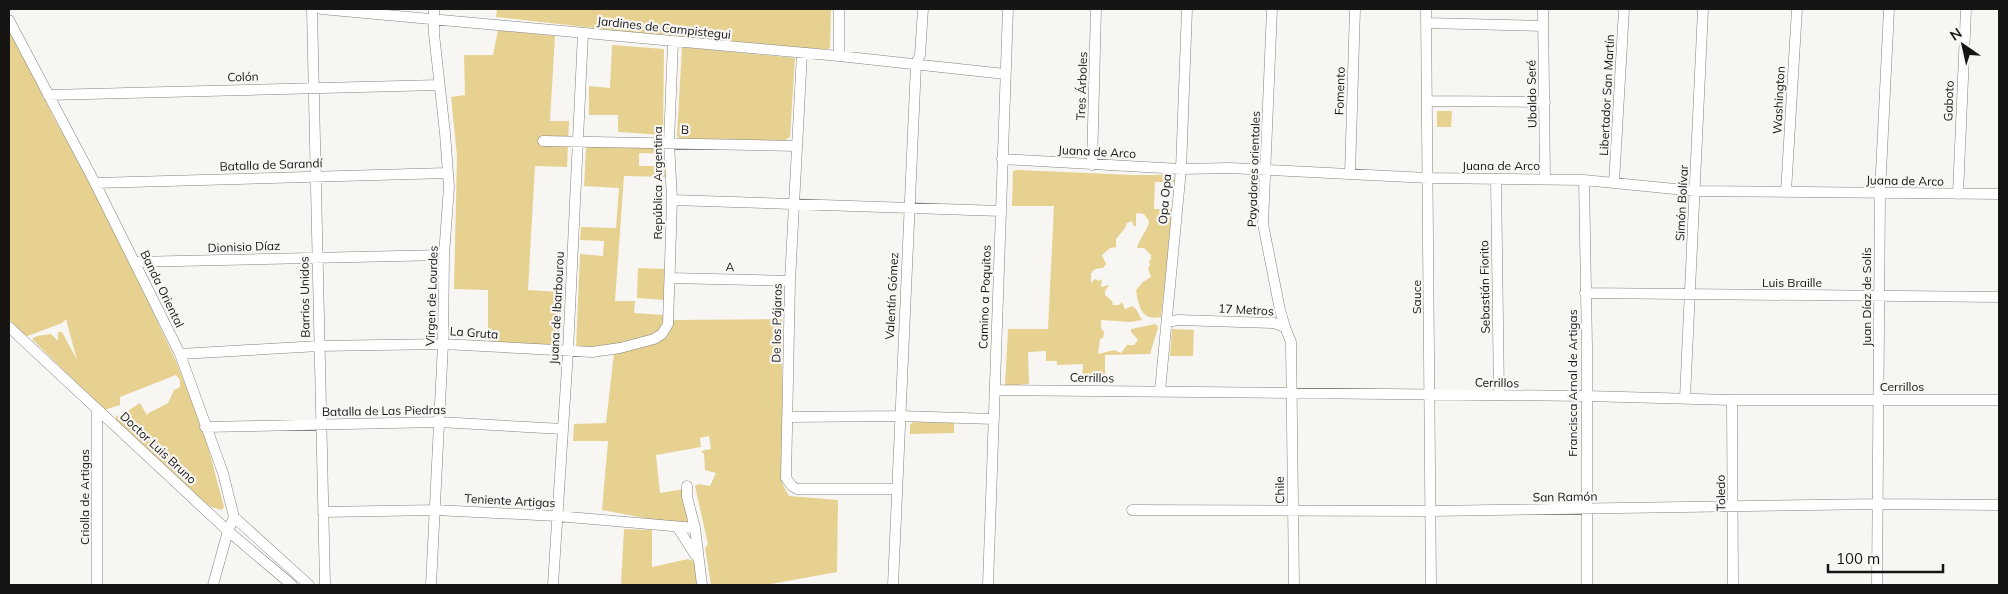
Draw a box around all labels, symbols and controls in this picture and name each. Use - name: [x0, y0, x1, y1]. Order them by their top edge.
- street label: Jardines de Campistegui: [596, 13, 732, 42]
- north arrow: [1938, 20, 1988, 70]
- text: N: [1946, 24, 1965, 45]
- street label: Libertador San Martín: [1596, 34, 1617, 156]
- street label: Tres Árboles: [1073, 51, 1090, 121]
- street label: Ubaldo Seré: [1523, 60, 1540, 128]
- street label: Fomento: [1331, 66, 1348, 115]
- street label: Washington: [1769, 66, 1788, 134]
- street label: Colón: [227, 68, 259, 85]
- street label: Gaboto: [1940, 80, 1957, 122]
- street label: Payadores orientales: [1244, 111, 1263, 227]
- street label: B: [681, 122, 689, 137]
- street label: República Argentina: [650, 126, 665, 240]
- street label: Juana de Arco: [1058, 142, 1137, 161]
- street label: Batalla de Sarandí: [219, 155, 324, 174]
- street label: Juana de Arco: [1462, 158, 1540, 173]
- street label: Simón Bolívar: [1672, 164, 1691, 242]
- street label: Juana de Arco: [1866, 172, 1944, 189]
- street label: Opa Opa: [1155, 173, 1174, 225]
- street label: Dionisio Díaz: [207, 238, 281, 255]
- street label: Sebastián Fiorito: [1476, 240, 1493, 334]
- street label: Virgen de Lourdes: [422, 245, 441, 346]
- street label: Camino a Poquitos: [975, 245, 994, 349]
- street label: Juan Díaz de Solís: [1859, 247, 1874, 347]
- street label: Banda Oriental: [137, 248, 188, 330]
- street label: Juana de Ibarbourou: [546, 251, 567, 365]
- street label: Valentín Gómez: [882, 252, 901, 340]
- street label: Barrios Unidos: [296, 256, 313, 338]
- street label: A: [725, 259, 735, 274]
- street label: Luis Braille: [1762, 275, 1822, 290]
- street label: Sauce: [1409, 280, 1424, 314]
- street label: De los Pájaros: [768, 283, 785, 363]
- street label: 17 Metros: [1218, 301, 1274, 318]
- street label: Francisca Arnal de Artigas: [1565, 309, 1580, 457]
- street label: La Gruta: [449, 323, 499, 342]
- street label: Cerrillos: [1070, 370, 1114, 385]
- street label: Cerrillos: [1475, 375, 1519, 390]
- street label: Cerrillos: [1880, 379, 1924, 394]
- street label: Batalla de Las Piedras: [322, 402, 446, 419]
- street label: Doctor Luis Bruno: [117, 408, 200, 487]
- street label: Criolla de Artigas: [77, 449, 92, 545]
- street label: Toledo: [1713, 474, 1728, 511]
- street label: Chile: [1272, 476, 1287, 504]
- street label: San Ramón: [1532, 488, 1597, 505]
- street label: Teniente Artigas: [464, 491, 556, 510]
- scale bar: [1828, 542, 1943, 574]
- text: 100 m: [1836, 549, 1880, 568]

